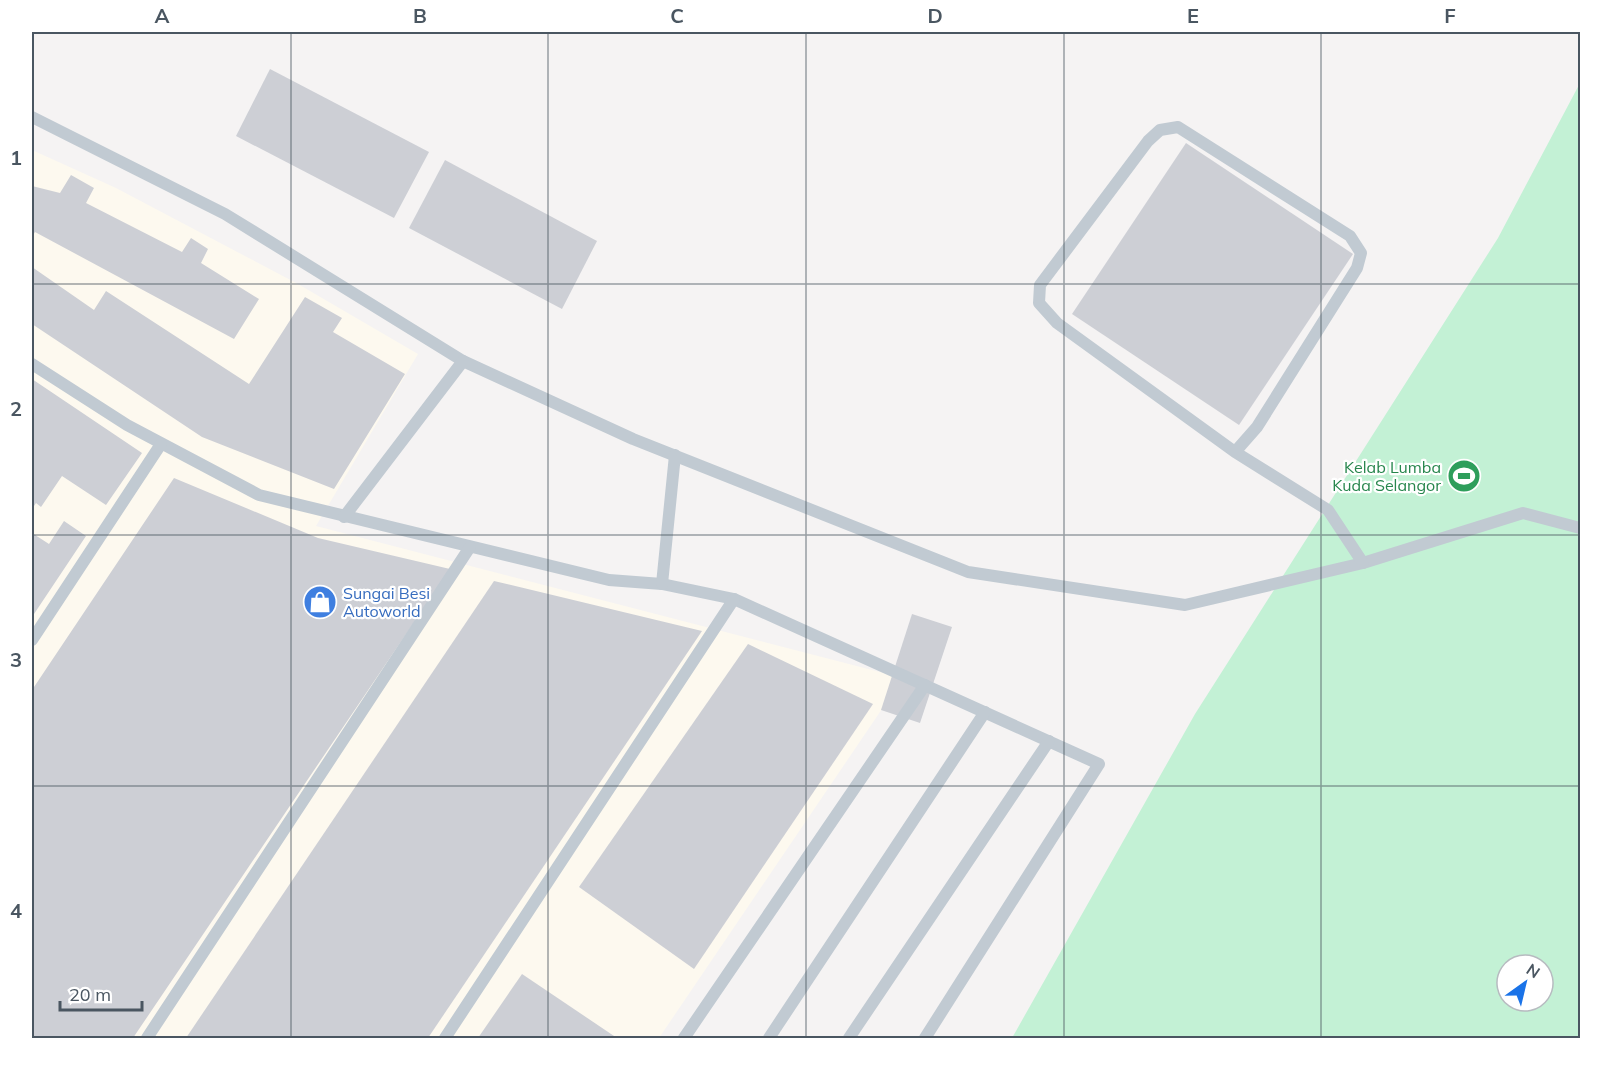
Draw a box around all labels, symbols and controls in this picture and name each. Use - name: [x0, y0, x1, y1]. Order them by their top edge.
- text: A: [155, 3, 170, 28]
- text: B: [413, 3, 427, 28]
- text: C: [670, 3, 684, 28]
- text: D: [927, 3, 943, 28]
- text: E: [1187, 3, 1199, 28]
- text: F: [1444, 3, 1456, 28]
- text: 1: [10, 145, 22, 170]
- text: 2: [10, 396, 22, 421]
- place label: Kelab Lumba Kuda Selangor: [1332, 457, 1441, 495]
- sports icon: Kelab Lumba Kuda Selangor: [1446, 458, 1482, 494]
- place label: Sungai Besi Autoworld: [343, 583, 430, 621]
- shop icon: Sungai Besi Autoworld: [302, 584, 338, 620]
- text: 3: [10, 647, 22, 672]
- text: 4: [10, 898, 22, 923]
- north arrow: [1495, 953, 1555, 1013]
- text: N: [1523, 959, 1544, 982]
- scale bar: [60, 974, 142, 1012]
- text: 20 m: [69, 983, 111, 1006]

